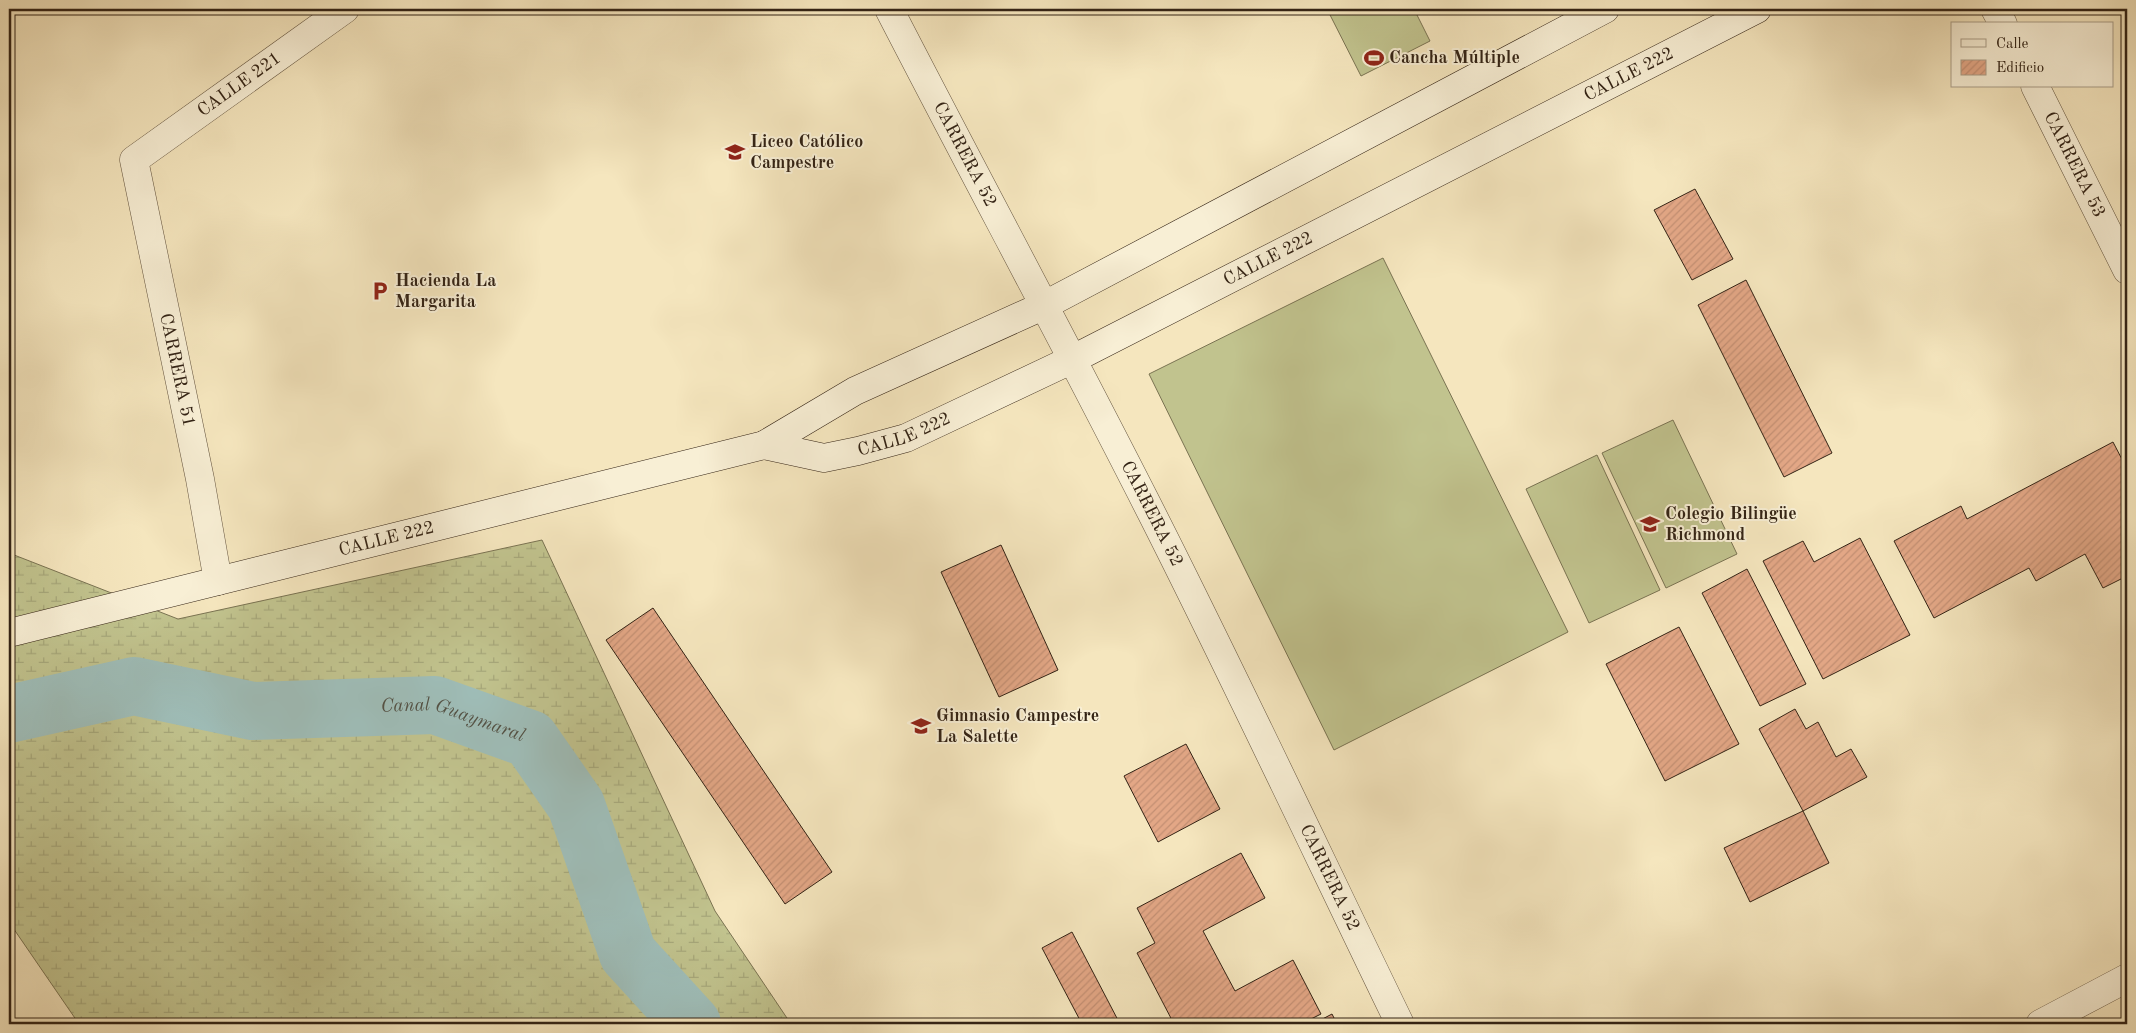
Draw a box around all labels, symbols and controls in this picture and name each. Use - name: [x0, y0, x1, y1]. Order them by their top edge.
- legend: [1951, 22, 2114, 88]
- text: Calle: [1996, 37, 2029, 52]
- street label: CALLE 222: [1581, 44, 1677, 105]
- sports icon: Cancha Múltiple: [1363, 47, 1385, 69]
- street label: CALLE 221: [194, 49, 284, 120]
- place label: Cancha Múltiple: [1389, 49, 1520, 67]
- text: Edificio: [1996, 61, 2044, 76]
- street label: CARRERA 52: [930, 99, 1000, 210]
- street label: CARRERA 53: [2040, 109, 2108, 220]
- place label: Liceo Católico Campestre: [750, 133, 863, 172]
- school or university icon: Liceo Católico Campestre: [724, 141, 746, 163]
- street label: CALLE 222: [1221, 229, 1316, 289]
- place label: Hacienda La Margarita: [395, 272, 496, 311]
- parking icon: Hacienda La Margarita: [369, 280, 391, 302]
- street label: CARRERA 51: [156, 312, 198, 428]
- street label: CALLE 222: [856, 409, 953, 460]
- street label: CARRERA 52: [1118, 458, 1186, 569]
- place label: Colegio Bilingüe Richmond: [1665, 505, 1797, 544]
- school or university icon: Colegio Bilingüe Richmond: [1639, 513, 1661, 535]
- street label: CALLE 222: [337, 518, 436, 560]
- water label: Canal Guaymaral: [380, 695, 528, 746]
- place label: Gimnasio Campestre La Salette: [936, 707, 1099, 746]
- school or university icon: Gimnasio Campestre La Salette: [910, 715, 932, 737]
- street label: CARRERA 52: [1296, 822, 1363, 934]

